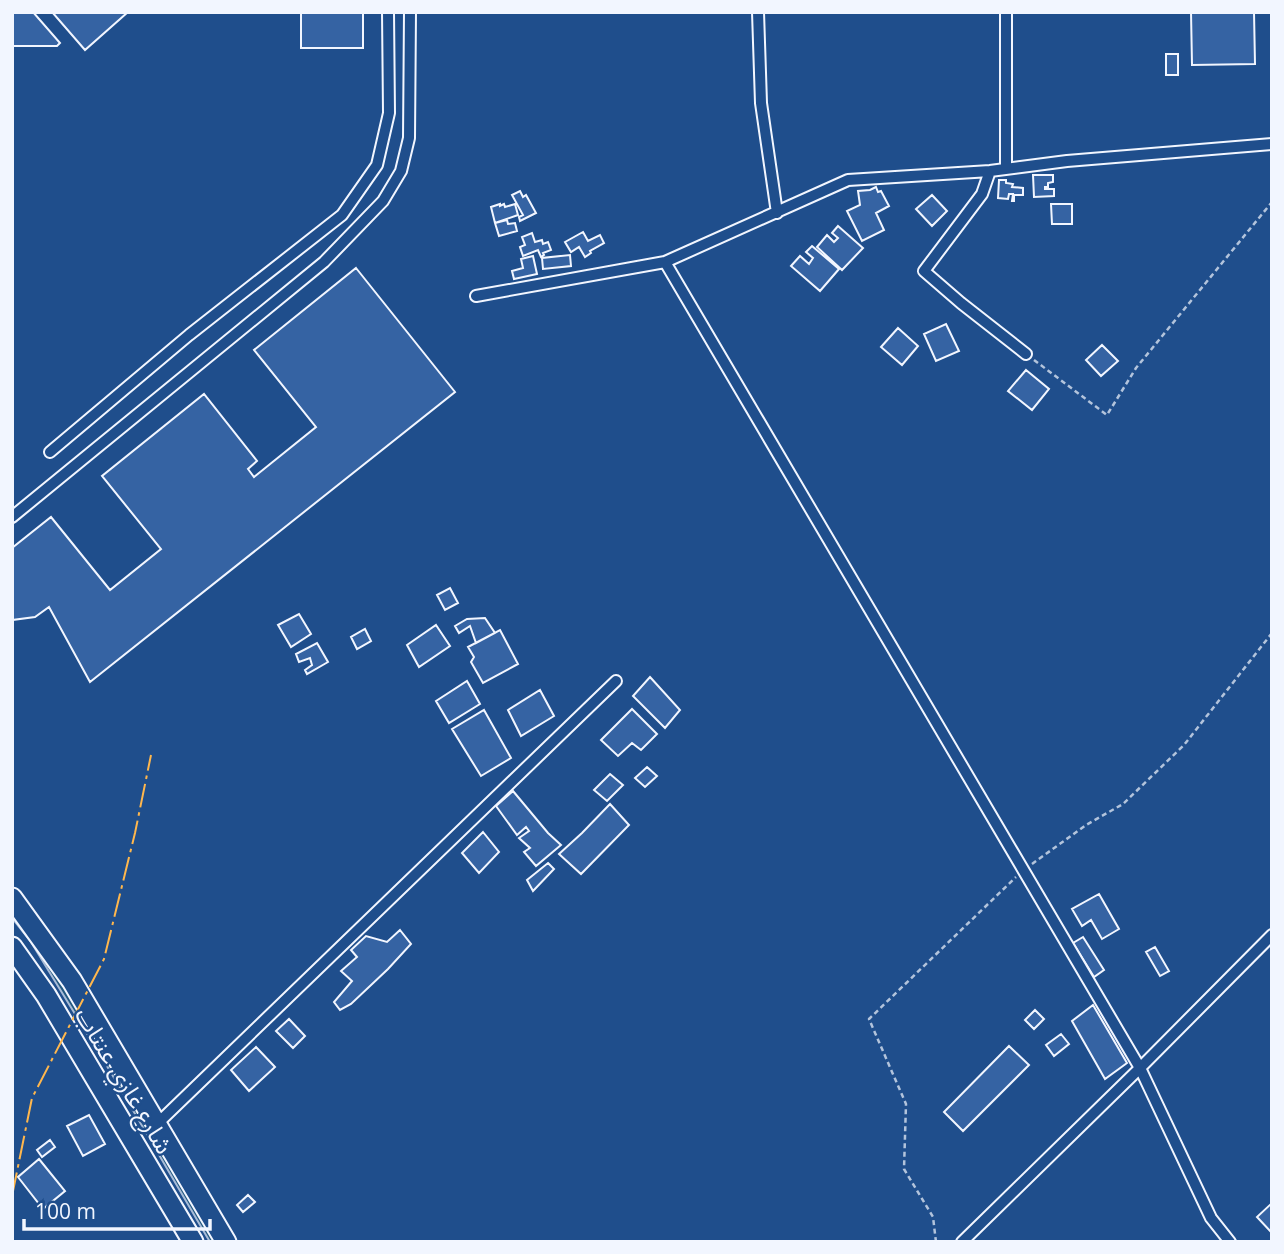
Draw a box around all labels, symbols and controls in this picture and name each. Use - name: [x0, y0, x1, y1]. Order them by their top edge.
- street label: شارع غازي عنتاب: [65, 1001, 182, 1161]
- scale bar: [24, 1188, 210, 1232]
- text: 100 m: [35, 1197, 96, 1225]

